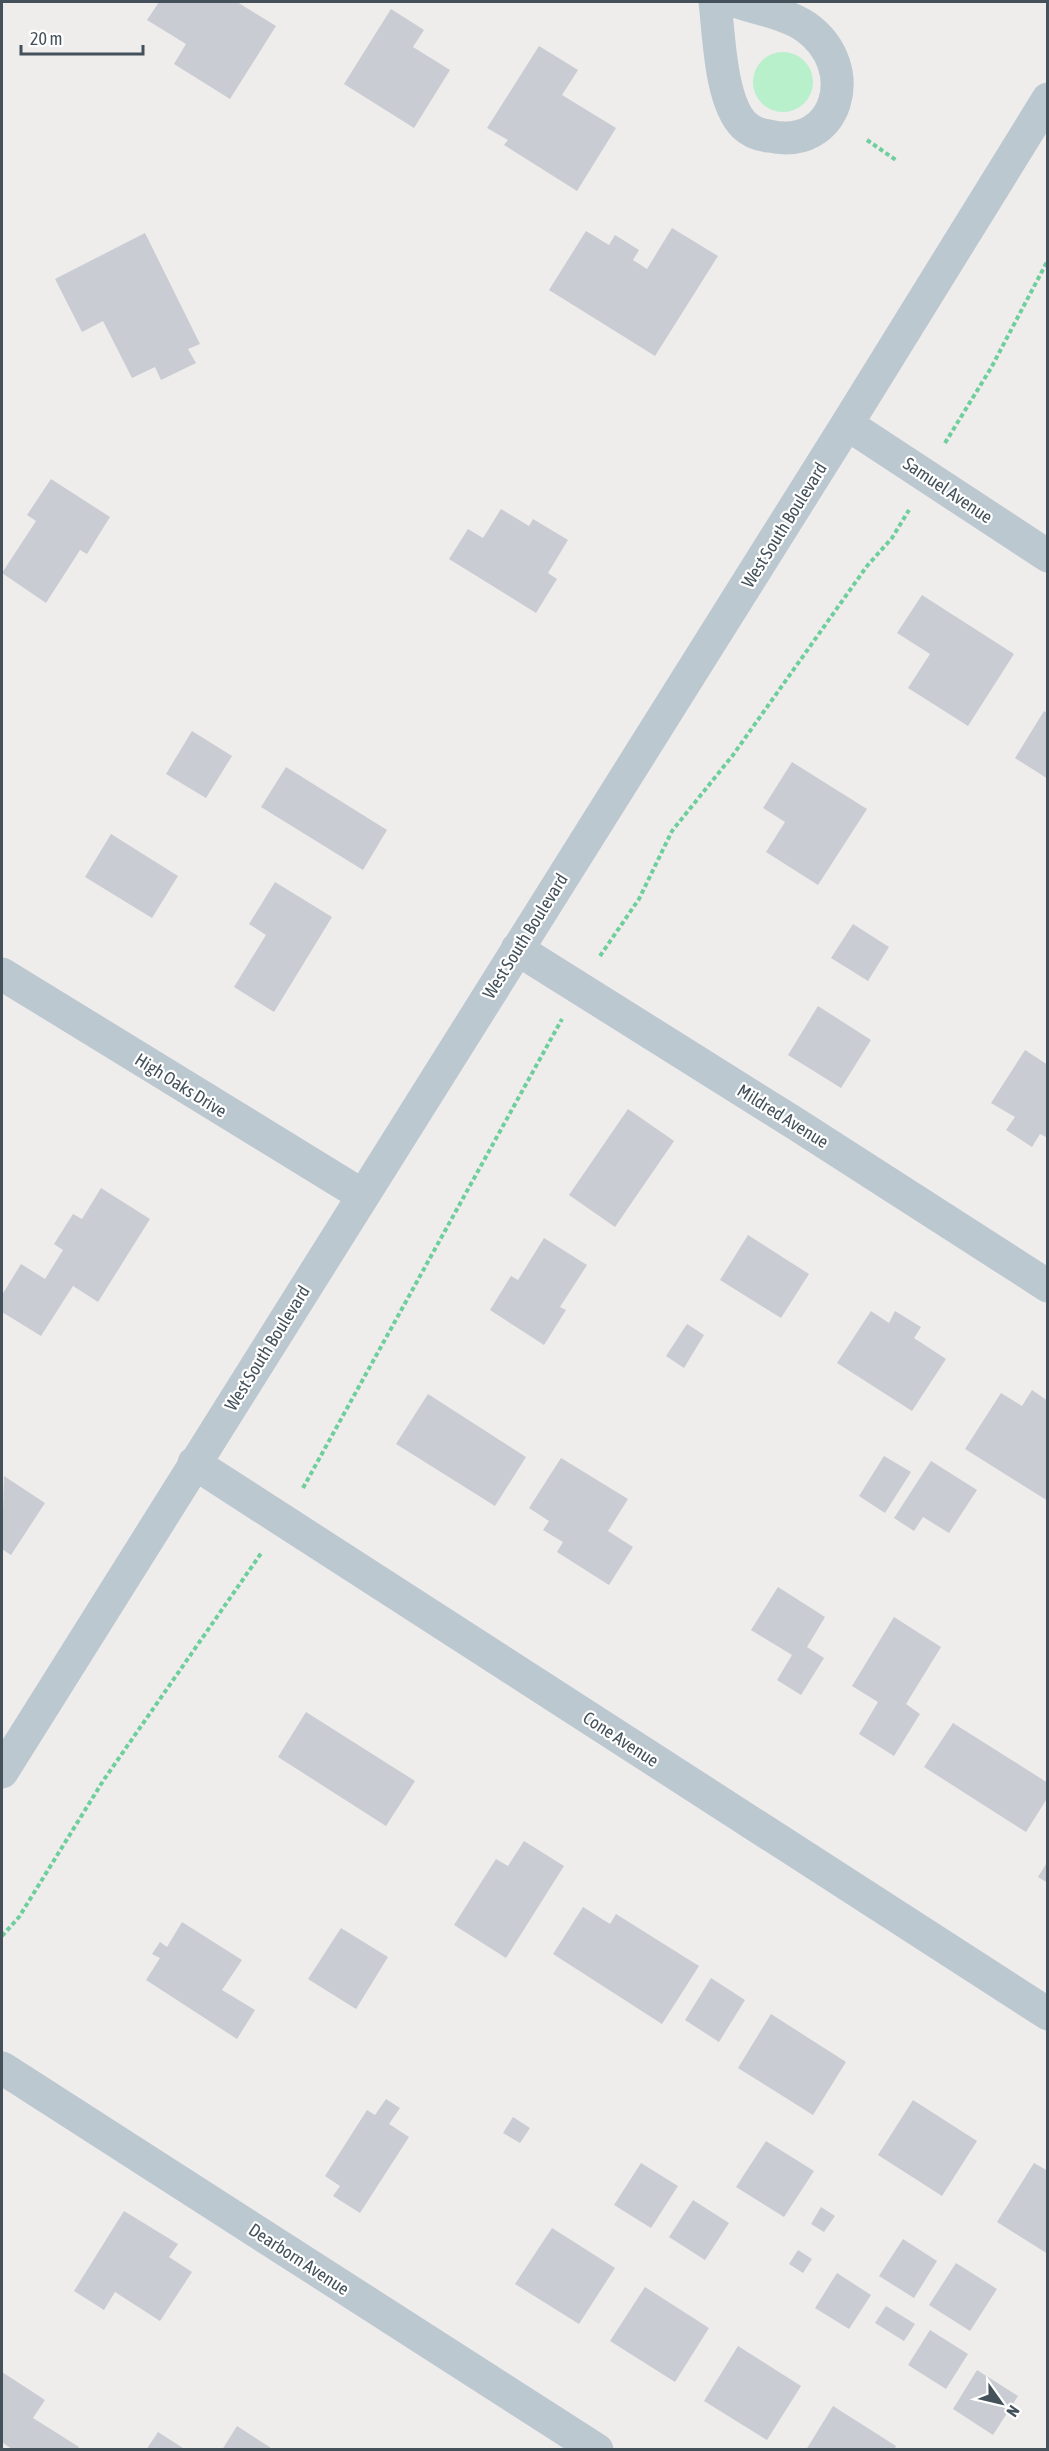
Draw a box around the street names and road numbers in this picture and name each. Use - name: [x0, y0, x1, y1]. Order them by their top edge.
- street label: Samuel Avenue: [900, 453, 996, 527]
- street label: West South Boulevard: [737, 459, 831, 591]
- street label: West South Boulevard: [478, 870, 572, 1002]
- street label: High Oaks Drive: [131, 1049, 231, 1121]
- street label: Mildred Avenue: [734, 1080, 832, 1152]
- street label: West South Boulevard: [220, 1282, 314, 1414]
- street label: Cone Avenue: [579, 1707, 663, 1771]
- street label: Dearborn Avenue: [245, 2219, 353, 2299]

